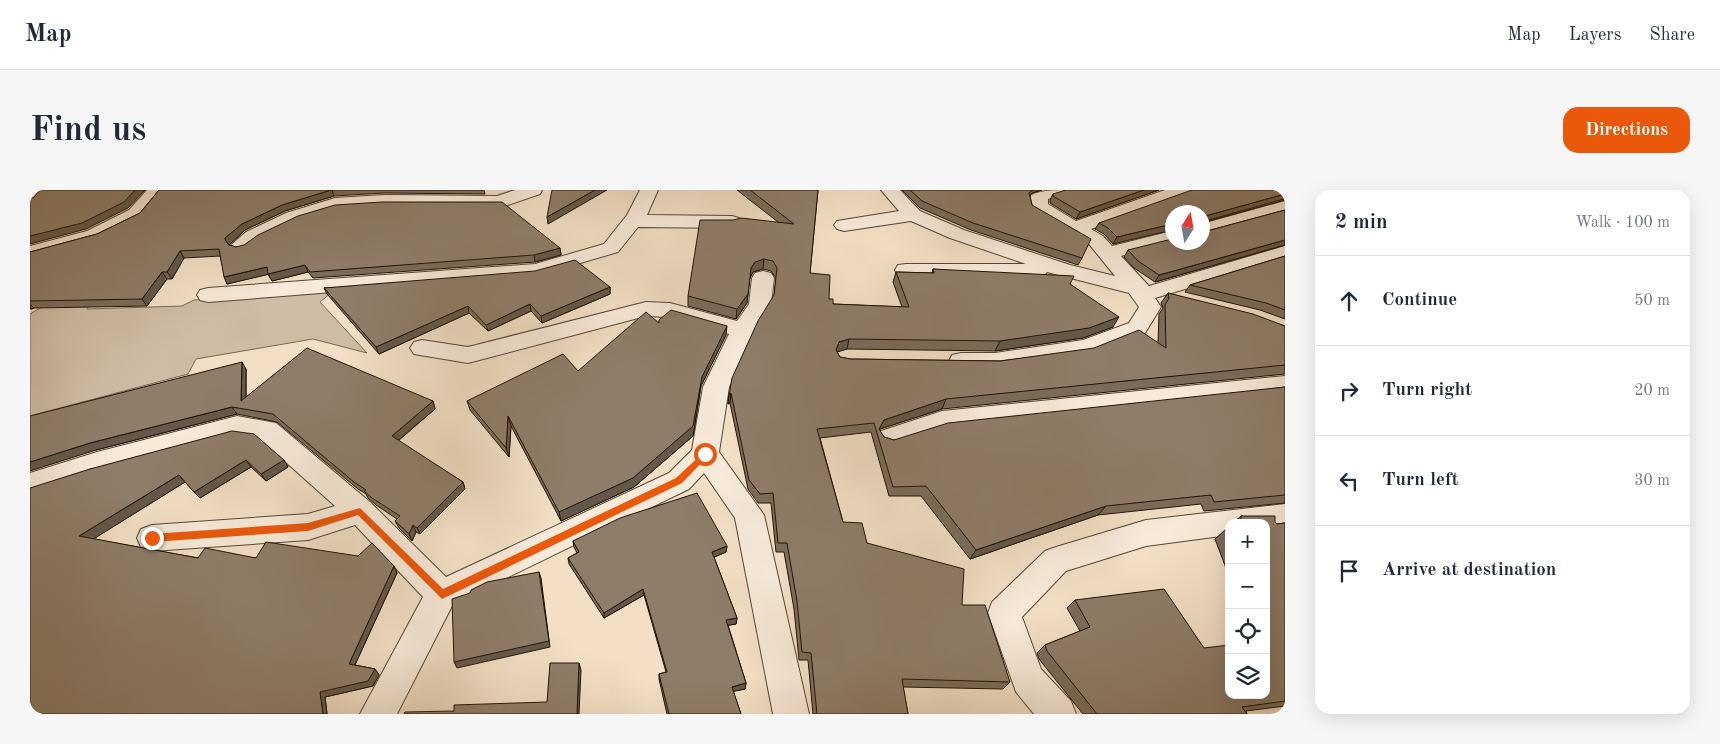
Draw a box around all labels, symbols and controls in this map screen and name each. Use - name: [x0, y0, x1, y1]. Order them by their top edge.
- text: Map: [25, 23, 72, 47]
- text: Map: [1507, 26, 1541, 44]
- text: Layers: [1569, 26, 1621, 44]
- text: Share: [1649, 26, 1695, 44]
- button: Directions: [1563, 107, 1690, 153]
- text: Find us: [30, 113, 146, 148]
- north arrow: [1165, 205, 1210, 250]
- text: 2 min: [1335, 212, 1388, 233]
- text: Walk · 100 m: [1575, 215, 1670, 231]
- icon: ahead: [1335, 287, 1363, 315]
- text: Continue: [1382, 291, 1457, 310]
- text: 50 m: [1634, 293, 1670, 309]
- icon: right: [1335, 377, 1363, 405]
- text: Turn right: [1382, 381, 1472, 400]
- text: 20 m: [1634, 383, 1670, 399]
- route start: [694, 443, 717, 466]
- icon: left: [1335, 467, 1363, 495]
- text: Turn left: [1382, 471, 1459, 490]
- text: 30 m: [1634, 473, 1670, 489]
- map controls: [1225, 519, 1270, 699]
- button: +: [1225, 519, 1270, 564]
- route end: [141, 527, 164, 550]
- icon: arrive: [1335, 557, 1363, 585]
- text: Arrive at destination: [1382, 561, 1556, 580]
- button: −: [1225, 564, 1270, 609]
- button: locate: [1225, 609, 1270, 654]
- button: layers: [1225, 654, 1270, 699]

